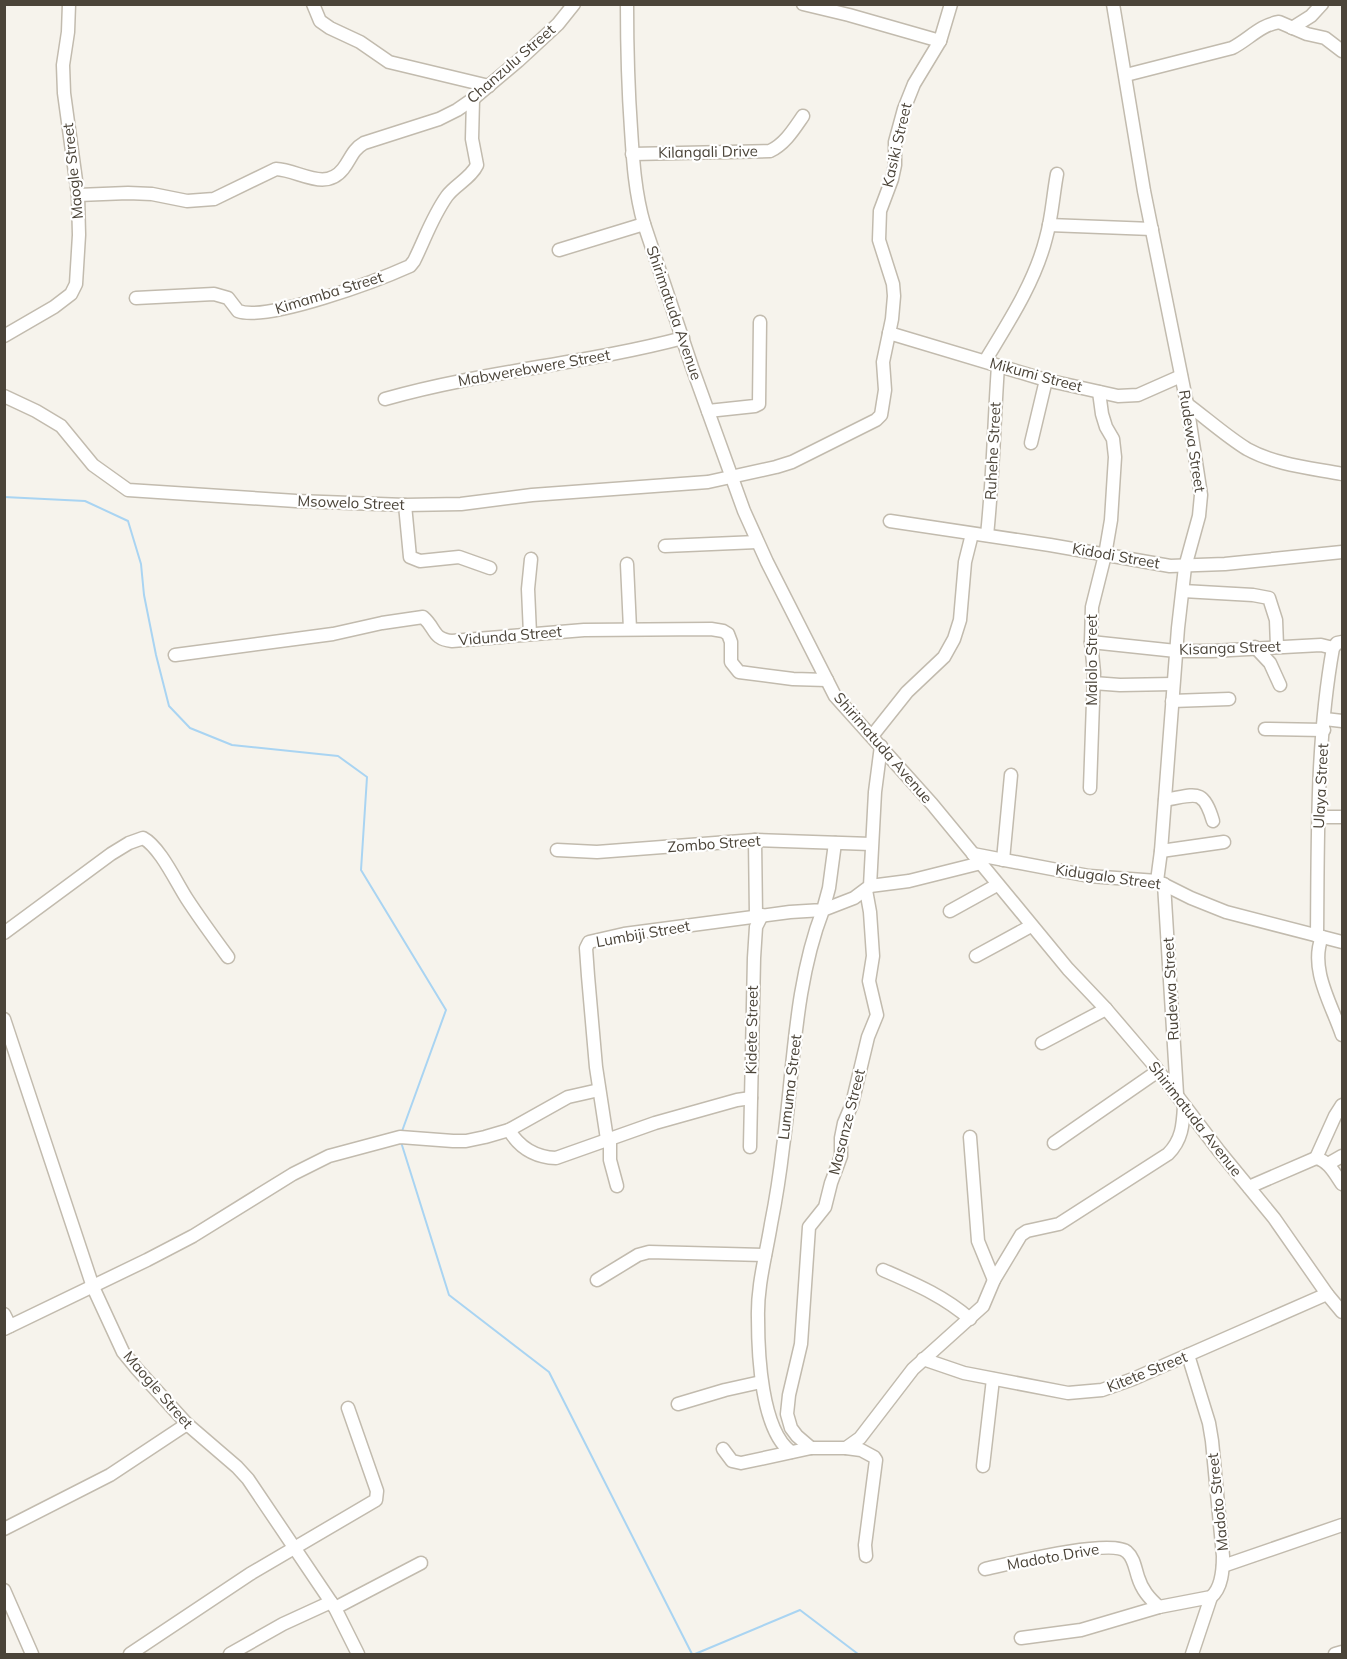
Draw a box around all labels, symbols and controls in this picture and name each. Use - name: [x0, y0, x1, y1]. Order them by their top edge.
- street label: Chanzulu Street: [463, 20, 559, 107]
- street label: Kasiki Street: [878, 101, 915, 189]
- street label: Maogle Street: [58, 122, 87, 220]
- street label: Kilangali Drive: [658, 141, 758, 162]
- street label: Shirimatuda Avenue: [643, 243, 706, 383]
- street label: Kimamba Street: [273, 267, 385, 318]
- street label: Mabwerebwere Street: [456, 345, 612, 390]
- street label: Mikumi Street: [988, 353, 1084, 396]
- street label: Rudewa Street: [1175, 388, 1210, 493]
- street label: Ruhehe Street: [980, 401, 1005, 501]
- street label: Msowelo Street: [297, 491, 405, 514]
- street label: Kidodi Street: [1071, 538, 1161, 573]
- street label: Malolo Street: [1082, 614, 1101, 706]
- street label: Vidunda Street: [457, 622, 563, 649]
- street label: Kisanga Street: [1179, 636, 1281, 659]
- street label: Shirimatuda Avenue: [830, 688, 937, 807]
- street label: Ulaya Street: [1309, 743, 1332, 829]
- street label: Zombo Street: [667, 831, 761, 856]
- street label: Kidugalo Street: [1054, 860, 1162, 893]
- street label: Lumbiji Street: [595, 916, 691, 951]
- street label: Rudewa Street: [1158, 937, 1183, 1041]
- street label: Kidete Street: [741, 985, 762, 1075]
- street label: Lumuma Street: [774, 1033, 805, 1141]
- street label: Shirimatuda Avenue: [1145, 1057, 1246, 1180]
- street label: Masanze Street: [824, 1067, 869, 1177]
- street label: Maogle Street: [120, 1347, 197, 1432]
- street label: Kitete Street: [1104, 1347, 1190, 1396]
- street label: Madoto Street: [1203, 1452, 1232, 1552]
- street label: Madoto Drive: [1005, 1539, 1100, 1574]

